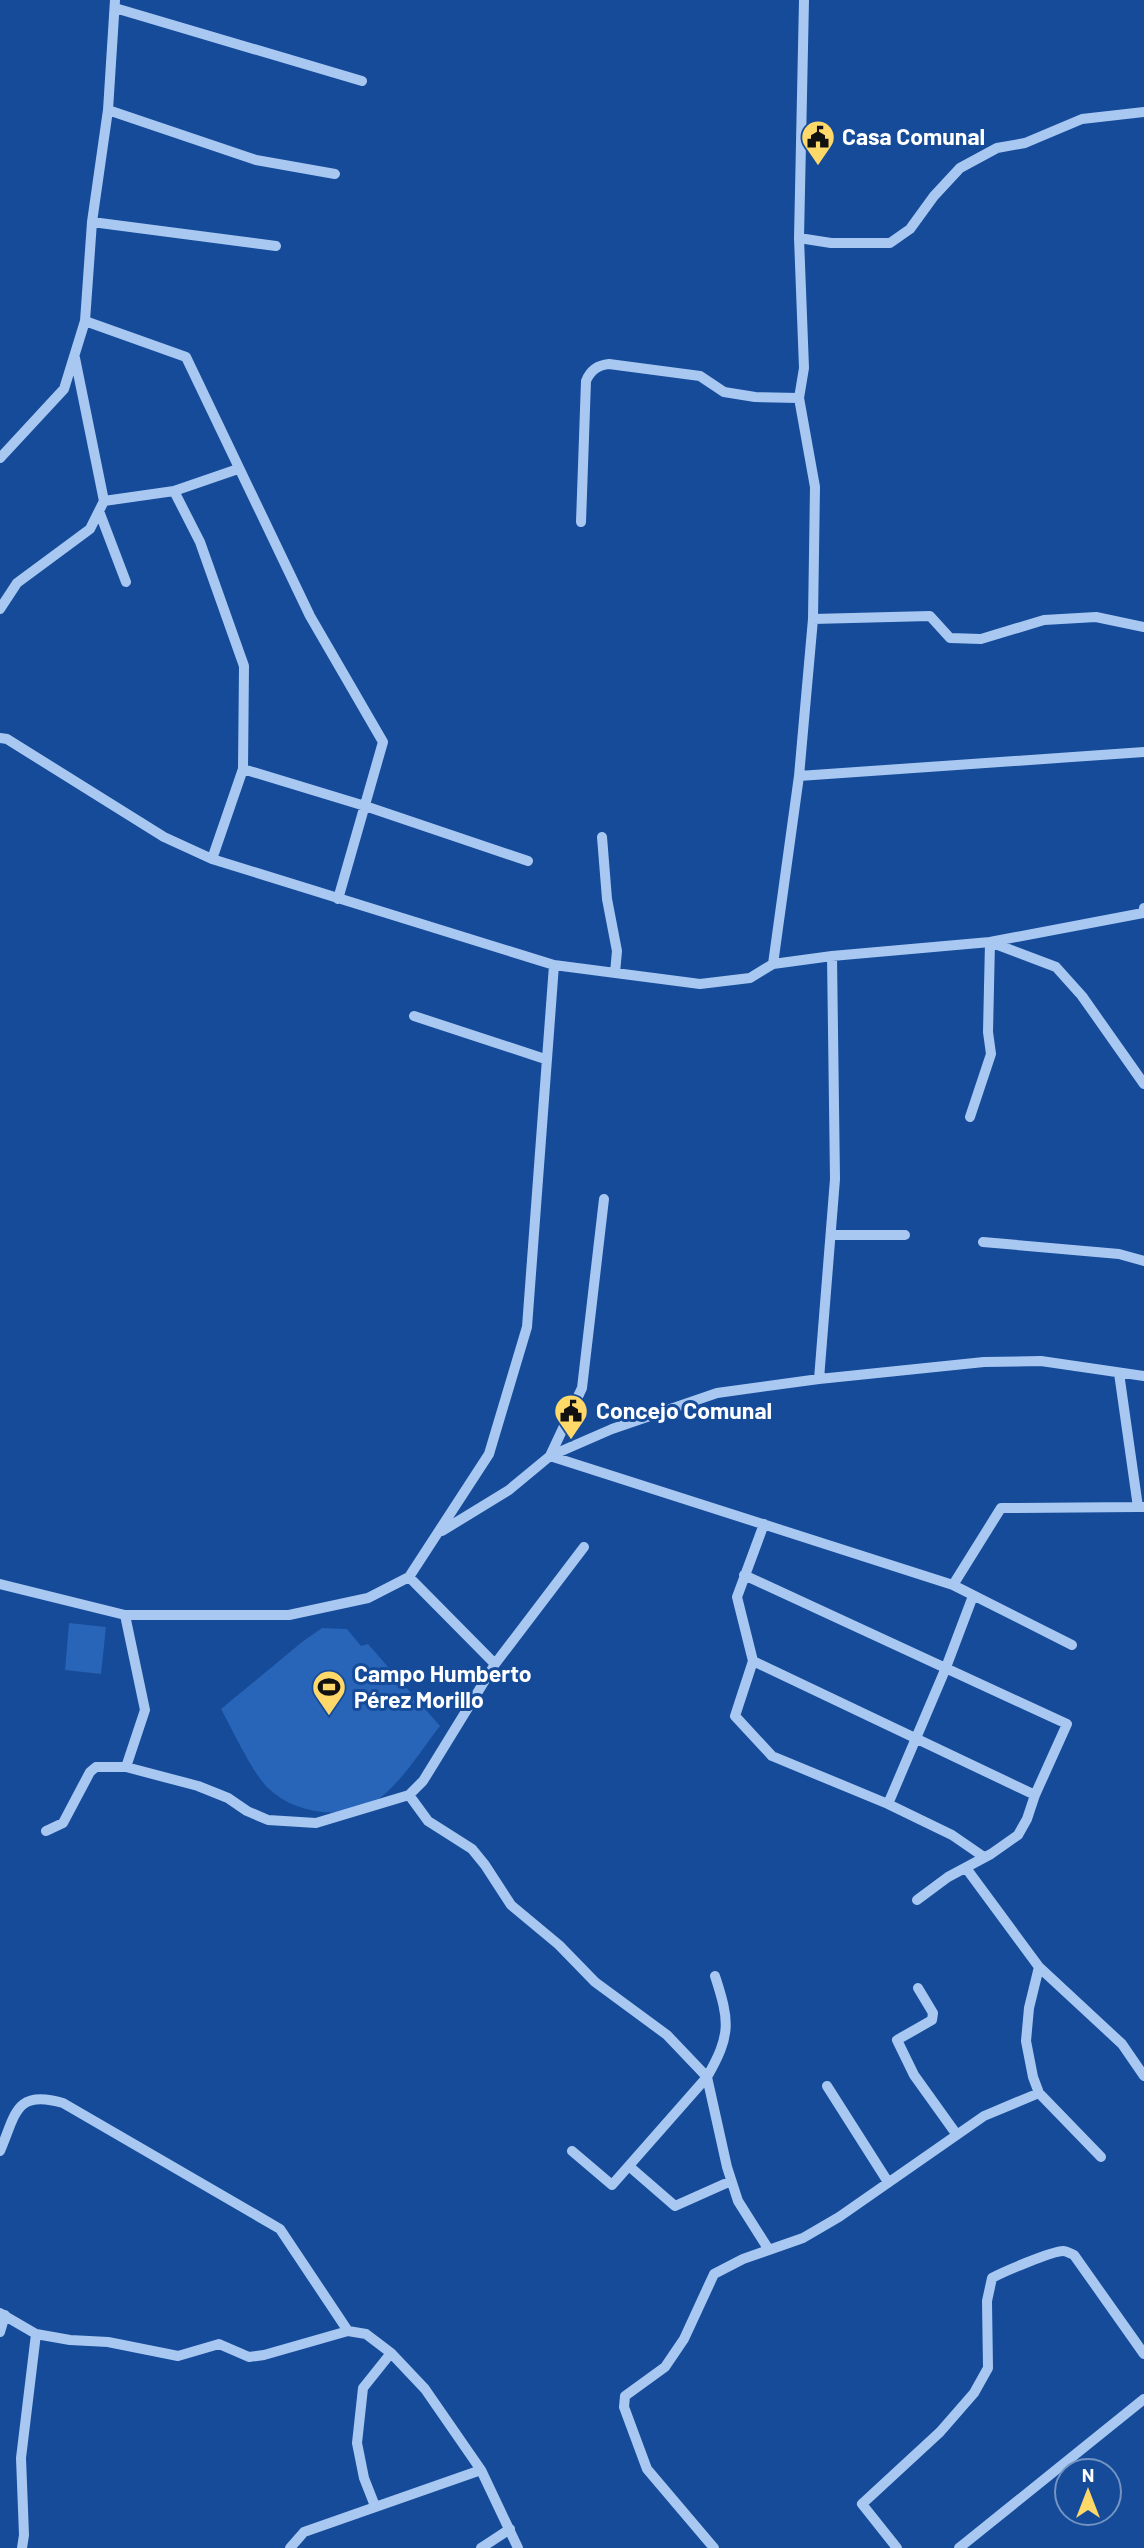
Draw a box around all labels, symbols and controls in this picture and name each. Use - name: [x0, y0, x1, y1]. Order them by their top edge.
- public building icon: Casa Comunal: [799, 118, 837, 167]
- place label: Casa Comunal: [842, 122, 985, 150]
- public building icon: Concejo Comunal: [552, 1392, 590, 1441]
- place label: Concejo Comunal: [596, 1396, 772, 1424]
- place label: Campo Humberto Pérez Morillo: [354, 1659, 532, 1713]
- sports icon: Campo Humberto Pérez Morillo: [310, 1668, 348, 1717]
- north arrow: [1053, 2457, 1123, 2527]
- text: N: [1082, 2463, 1094, 2486]

